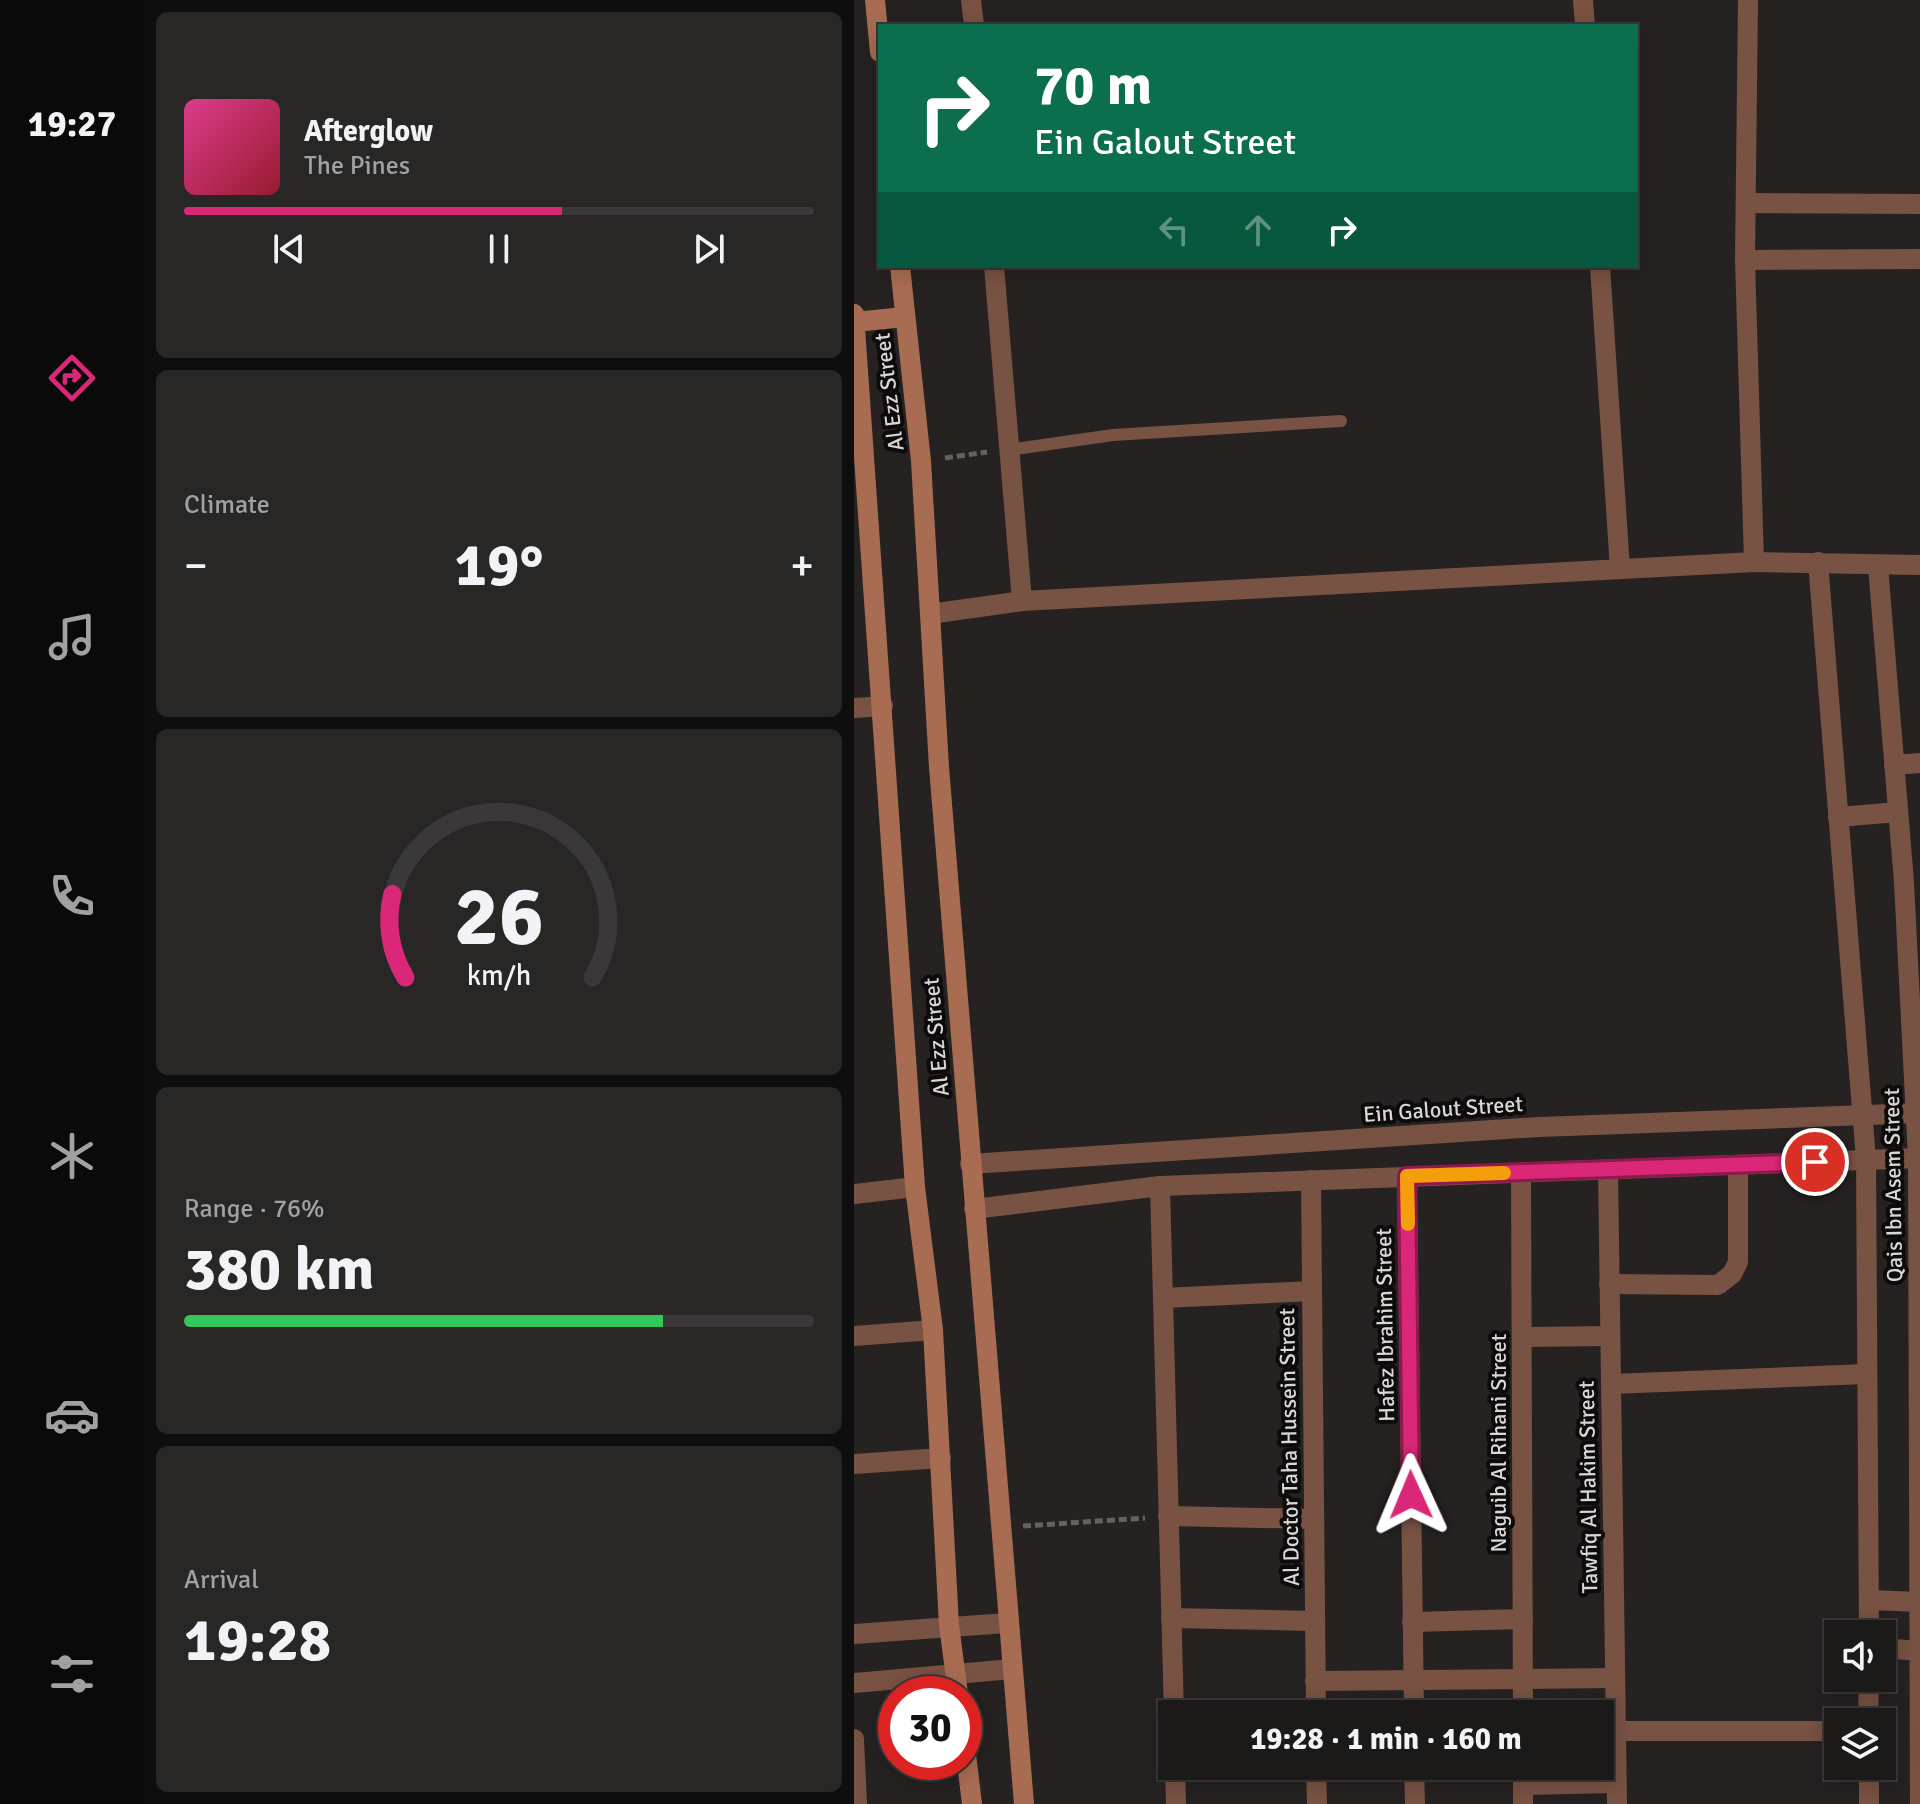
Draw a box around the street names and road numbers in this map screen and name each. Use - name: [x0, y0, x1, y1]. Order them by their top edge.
- street label: Al Ezz Street: [868, 331, 910, 453]
- street label: Al Ezz Street: [917, 976, 955, 1097]
- street label: Qais Ibn Asem Street: [1878, 1087, 1908, 1282]
- street label: Ein Galout Street: [1362, 1090, 1524, 1128]
- street label: Hafez Ibrahim Street: [1370, 1228, 1400, 1422]
- street label: Al Doctor Taha Hussein Street: [1273, 1307, 1305, 1586]
- street label: Naguib Al Rihani Street: [1485, 1333, 1512, 1552]
- street label: Tawfiq Al Hakim Street: [1573, 1380, 1603, 1594]

